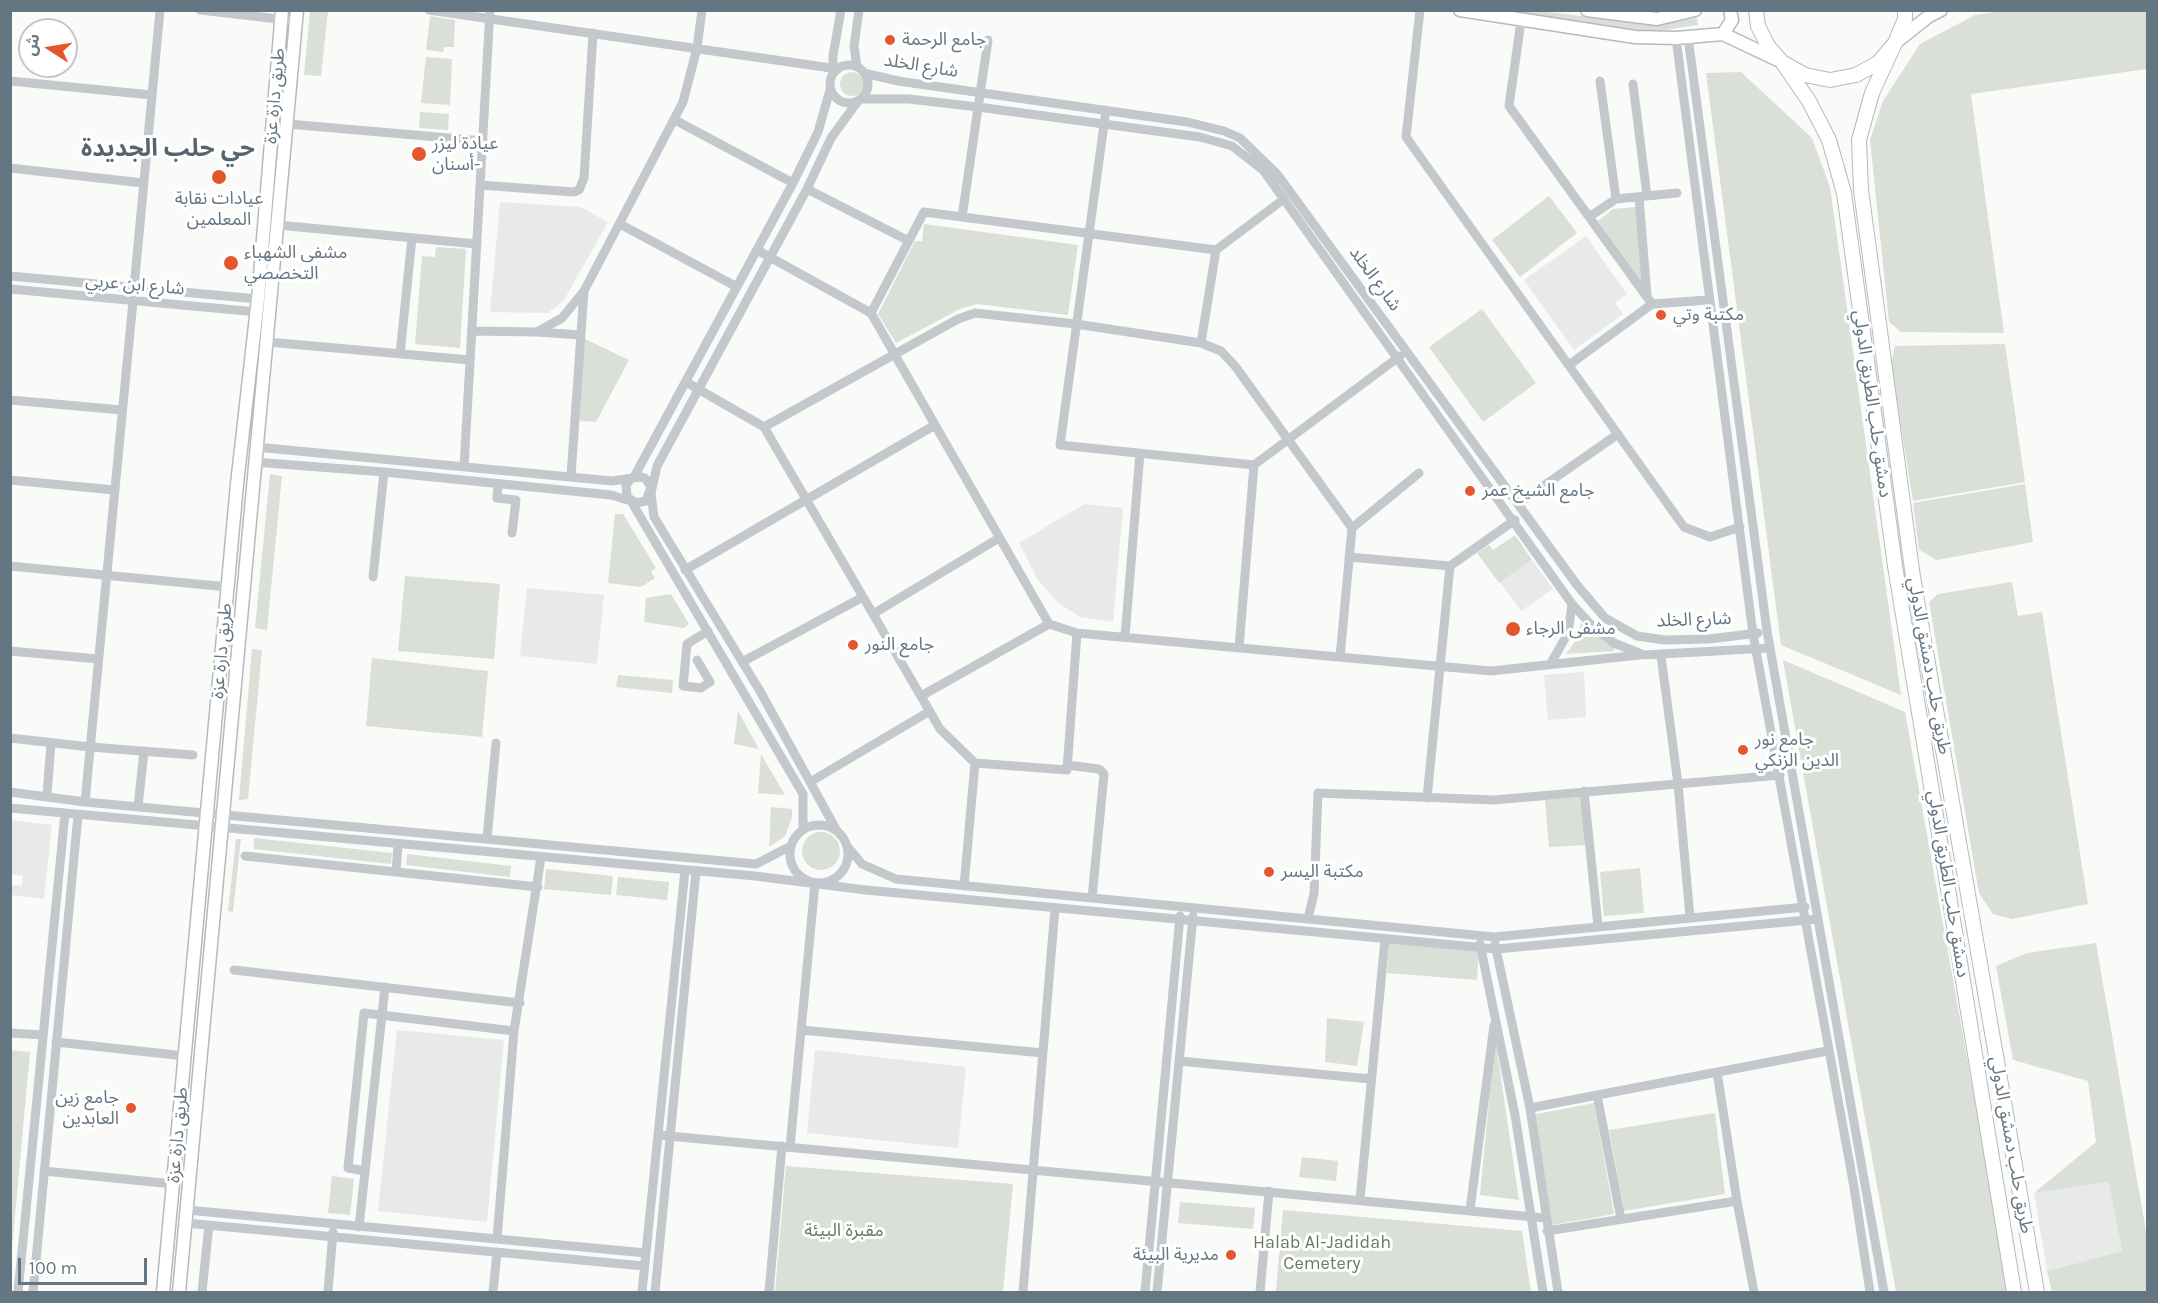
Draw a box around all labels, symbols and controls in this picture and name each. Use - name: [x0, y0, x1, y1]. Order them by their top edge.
- north arrow: [18, 18, 78, 78]
- place label: جامع الرحمة: [902, 29, 986, 51]
- text: ش: [20, 32, 43, 57]
- marker: جامع الرحمة: [883, 33, 897, 47]
- street label: طريق دارة عزة: [260, 47, 290, 145]
- street label: شارع الخلد: [882, 49, 960, 83]
- place label: عيادة ليزر أسنان-: [432, 133, 498, 176]
- district label: حي حلب الجديدة: [81, 135, 255, 163]
- marker: عيادة ليزر أسنان-: [410, 145, 428, 163]
- marker: عيادات نقابة المعلمين: [210, 168, 228, 186]
- place label: عيادات نقابة المعلمين: [175, 188, 263, 230]
- place label: مشفى الشهباء التخصصي: [244, 242, 347, 284]
- street label: شارع الخلد: [1344, 242, 1406, 316]
- marker: مشفى الشهباء التخصصي: [222, 254, 240, 272]
- street label: شارع ابن عربي: [84, 270, 186, 300]
- place label: مكتبة وتي: [1673, 304, 1744, 326]
- marker: مكتبة وتي: [1654, 308, 1668, 322]
- street label: دمشق حلب الطريق الدولي: [1848, 309, 1896, 499]
- place label: جامع الشيخ عمر: [1482, 480, 1595, 502]
- marker: جامع الشيخ عمر: [1463, 484, 1477, 498]
- street label: طريق حلب دمشق الدولي: [1903, 576, 1955, 756]
- street label: طريق دارة عزة: [207, 602, 237, 700]
- street label: شارع الخلد: [1656, 608, 1732, 632]
- place label: مشفى الرجاء: [1526, 618, 1616, 640]
- marker: مشفى الرجاء: [1504, 620, 1522, 638]
- place label: جامع النور: [865, 634, 934, 656]
- marker: جامع النور: [846, 638, 860, 652]
- place label: جامع نور الدين الزنكي: [1755, 729, 1839, 771]
- marker: جامع نور الدين الزنكي: [1736, 743, 1750, 757]
- street label: دمشق حلب الطريق الدولي: [1923, 789, 1973, 979]
- place label: مكتبة اليسر: [1281, 861, 1364, 883]
- marker: مكتبة اليسر: [1262, 865, 1276, 879]
- street label: طريق حلب دمشق الدولي: [1985, 1055, 2037, 1235]
- street label: طريق دارة عزة: [163, 1086, 193, 1184]
- place label: جامع زين العابدين: [55, 1087, 119, 1130]
- marker: جامع زين العابدين: [124, 1101, 138, 1115]
- park label: مقبرة البيئة: [804, 1220, 884, 1242]
- park label: Halab Al-Jadidah Cemetery: [1253, 1232, 1391, 1274]
- place label: مديرية البيئة: [1133, 1244, 1219, 1266]
- scale bar: [21, 1246, 150, 1284]
- marker: مديرية البيئة: [1224, 1248, 1238, 1262]
- text: 100 m: [29, 1257, 77, 1279]

